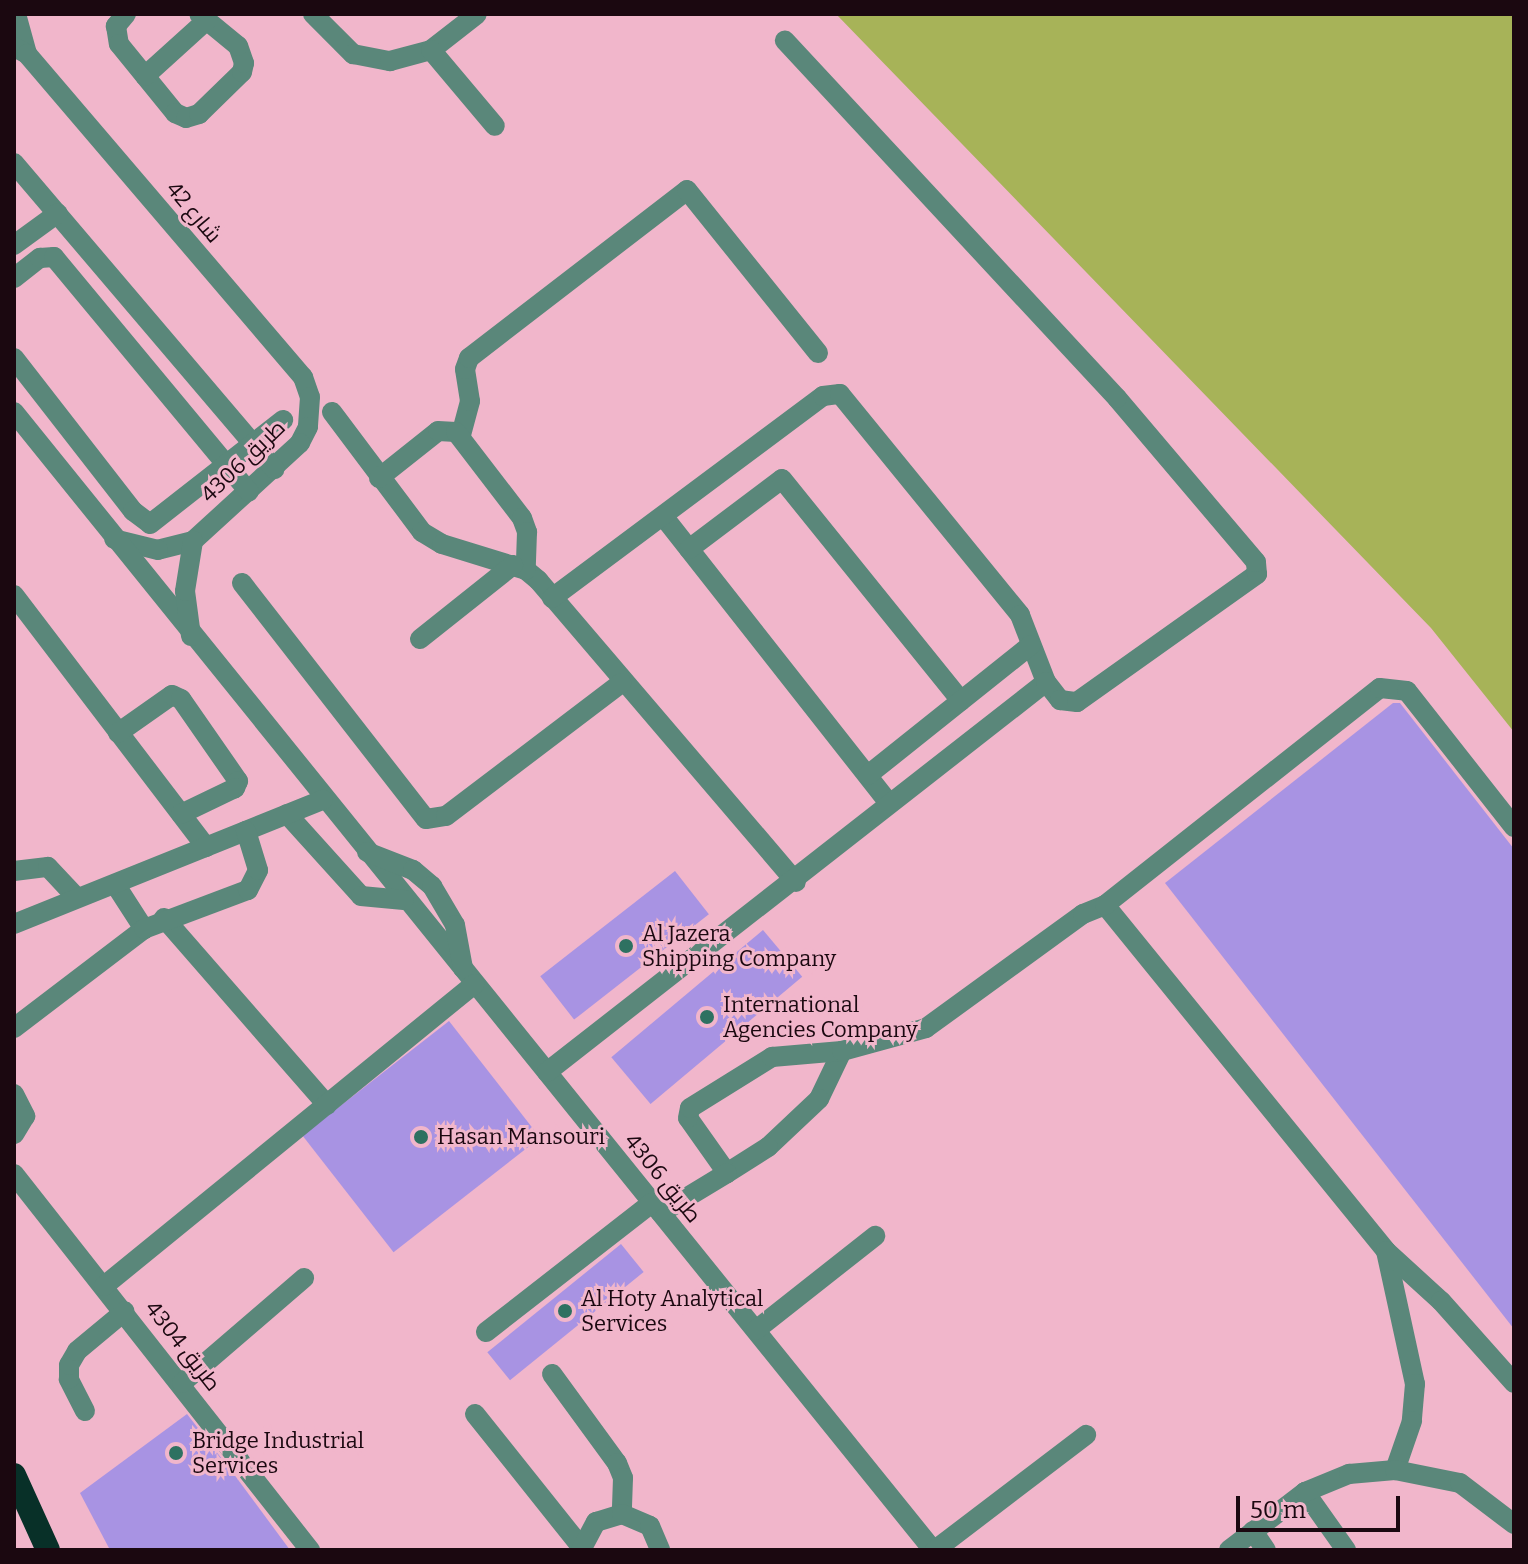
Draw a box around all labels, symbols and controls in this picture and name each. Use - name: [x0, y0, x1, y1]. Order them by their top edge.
- street label: شارع 42: [161, 176, 227, 248]
- street label: طريق 4306: [195, 414, 291, 508]
- place label: Al Jazera Shipping Company: [642, 920, 836, 972]
- marker: Al Jazera Shipping Company: [617, 937, 635, 955]
- place label: International Agencies Company: [723, 991, 918, 1042]
- marker: International Agencies Company: [698, 1008, 716, 1026]
- place label: Hasan Mansouri: [437, 1124, 605, 1150]
- marker: Hasan Mansouri: [412, 1128, 430, 1146]
- street label: طريق 4306: [619, 1128, 707, 1228]
- place label: Al Hoty Analytical Services: [581, 1285, 763, 1336]
- street label: طريق 4304: [140, 1296, 226, 1396]
- marker: Al Hoty Analytical Services: [556, 1302, 574, 1320]
- place label: Bridge Industrial Services: [192, 1427, 364, 1478]
- marker: Bridge Industrial Services: [167, 1444, 185, 1462]
- scale bar: [1240, 1480, 1404, 1530]
- text: 50 m: [1250, 1496, 1306, 1524]

